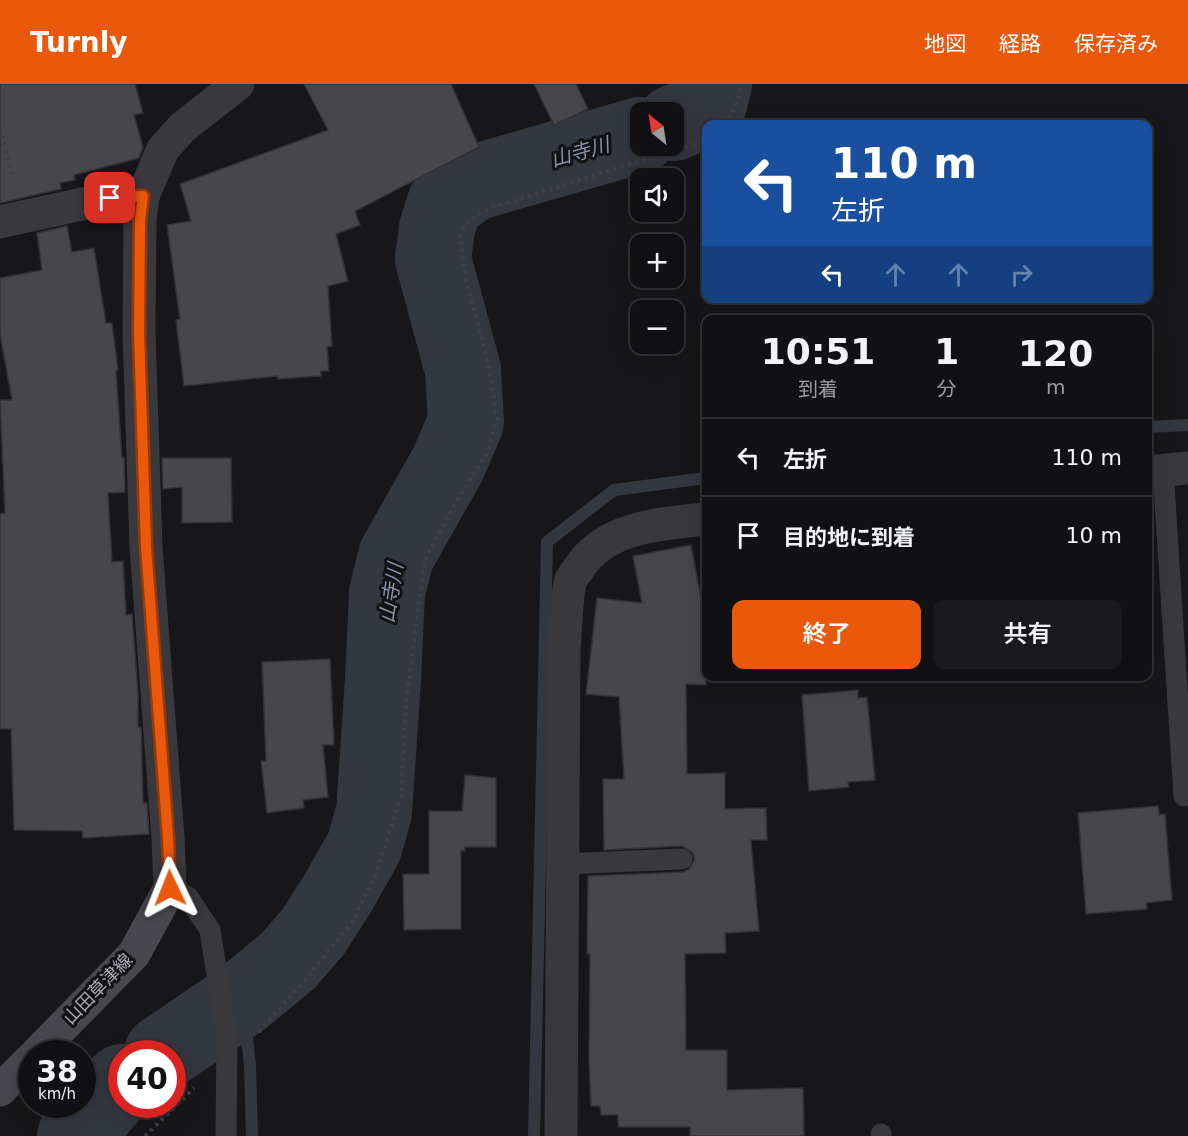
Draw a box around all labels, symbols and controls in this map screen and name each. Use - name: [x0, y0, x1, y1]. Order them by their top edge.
- text: Turnly: [30, 26, 128, 59]
- text: 地図: [924, 32, 966, 56]
- text: 経路: [999, 32, 1041, 56]
- text: 保存済み: [1074, 32, 1158, 56]
- north arrow: [630, 102, 684, 156]
- map controls: [630, 102, 684, 354]
- water label: 山寺川: [548, 132, 614, 172]
- text: 110 m: [831, 139, 977, 188]
- icon: left: [732, 144, 810, 222]
- button: sound: [630, 168, 684, 222]
- pin: [84, 172, 135, 223]
- icon: arrive: [93, 181, 126, 214]
- text: 左折: [831, 195, 885, 226]
- button: +: [630, 234, 684, 288]
- icon: left: [816, 258, 849, 291]
- icon: ahead: [879, 258, 912, 291]
- icon: ahead: [942, 258, 975, 291]
- icon: right: [1005, 258, 1038, 291]
- button: −: [630, 300, 684, 354]
- text: 10:51: [761, 331, 875, 372]
- text: 1: [934, 331, 959, 372]
- text: 120: [1018, 333, 1093, 374]
- text: m: [1046, 375, 1065, 399]
- text: 到着: [798, 377, 838, 401]
- text: 分: [937, 377, 957, 401]
- icon: left: [732, 441, 765, 474]
- text: 110 m: [1052, 445, 1122, 470]
- text: 左折: [783, 447, 827, 472]
- icon: arrive: [732, 519, 765, 552]
- text: 10 m: [1066, 523, 1122, 548]
- text: 目的地に到着: [783, 525, 915, 550]
- water label: 山寺川: [374, 560, 408, 625]
- button: 終了: [732, 600, 921, 669]
- button: 共有: [933, 600, 1122, 669]
- position arrow: [138, 856, 202, 920]
- street label: 山田草津線: [59, 949, 136, 1028]
- speed limit sign: 40: [108, 1040, 186, 1118]
- text: 38: [36, 1054, 78, 1089]
- text: km/h: [38, 1085, 76, 1103]

